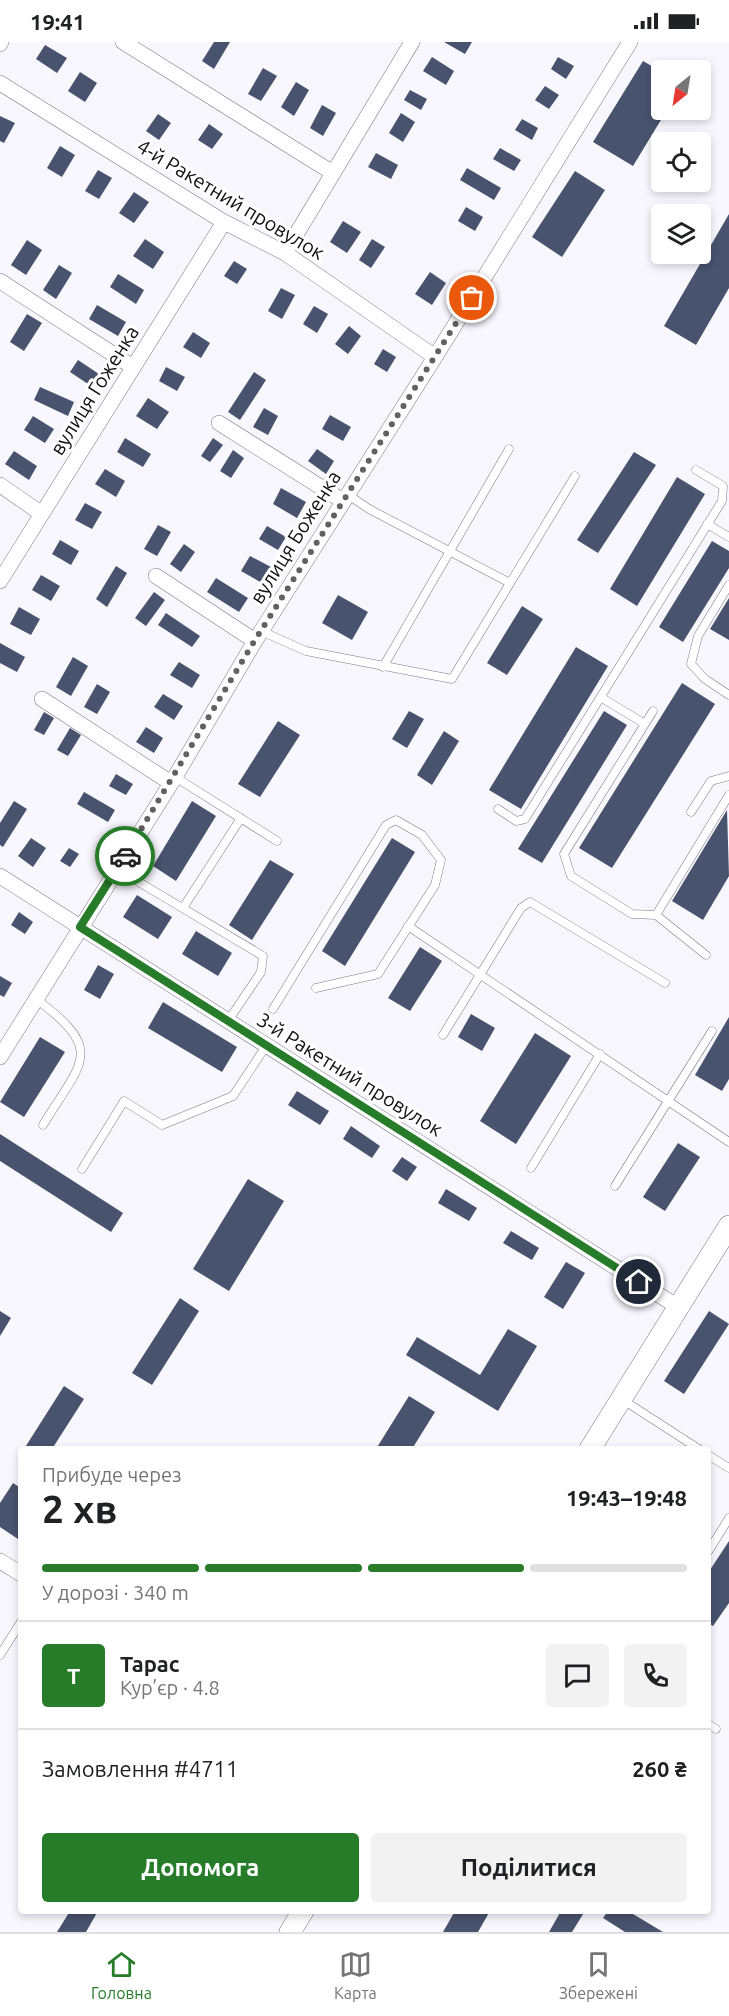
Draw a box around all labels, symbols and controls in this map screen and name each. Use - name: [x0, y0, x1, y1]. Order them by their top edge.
- text: 19:41: [30, 9, 85, 34]
- north arrow: [651, 60, 711, 120]
- map controls: [651, 60, 711, 264]
- button: locate: [651, 132, 711, 192]
- street label: 4-й Ракетний провулок: [133, 134, 329, 264]
- button: layers: [651, 204, 711, 264]
- pin: [446, 272, 497, 323]
- icon: bag: [455, 281, 488, 314]
- street label: вулиця Гоженка: [45, 321, 143, 459]
- street label: вулиця Боженка: [245, 466, 345, 608]
- courier: [95, 826, 155, 886]
- icon: car: [109, 840, 142, 873]
- street label: 3-й Ракетний провулок: [253, 1007, 447, 1141]
- pin: [613, 1256, 664, 1307]
- icon: home: [622, 1265, 655, 1298]
- text: Прибуде через: [42, 1463, 182, 1486]
- text: 19:43–19:48: [566, 1485, 687, 1510]
- text: 2 хв: [42, 1487, 117, 1530]
- text: У дорозі · 340 m: [42, 1581, 189, 1604]
- button: chat: [546, 1644, 609, 1707]
- button: phone: [624, 1644, 687, 1707]
- text: Тарас: [120, 1651, 180, 1676]
- text: Т: [67, 1663, 80, 1688]
- text: Кур’єр · 4.8: [120, 1676, 220, 1699]
- text: Замовлення #4711: [42, 1756, 238, 1781]
- text: 260 ₴: [632, 1756, 687, 1781]
- button: Допомога: [42, 1833, 359, 1902]
- button: Поділитися: [371, 1833, 687, 1902]
- tab: Головна: [91, 1948, 152, 2002]
- tab: Карта: [334, 1948, 377, 2002]
- tab: Збережені: [559, 1948, 638, 2002]

